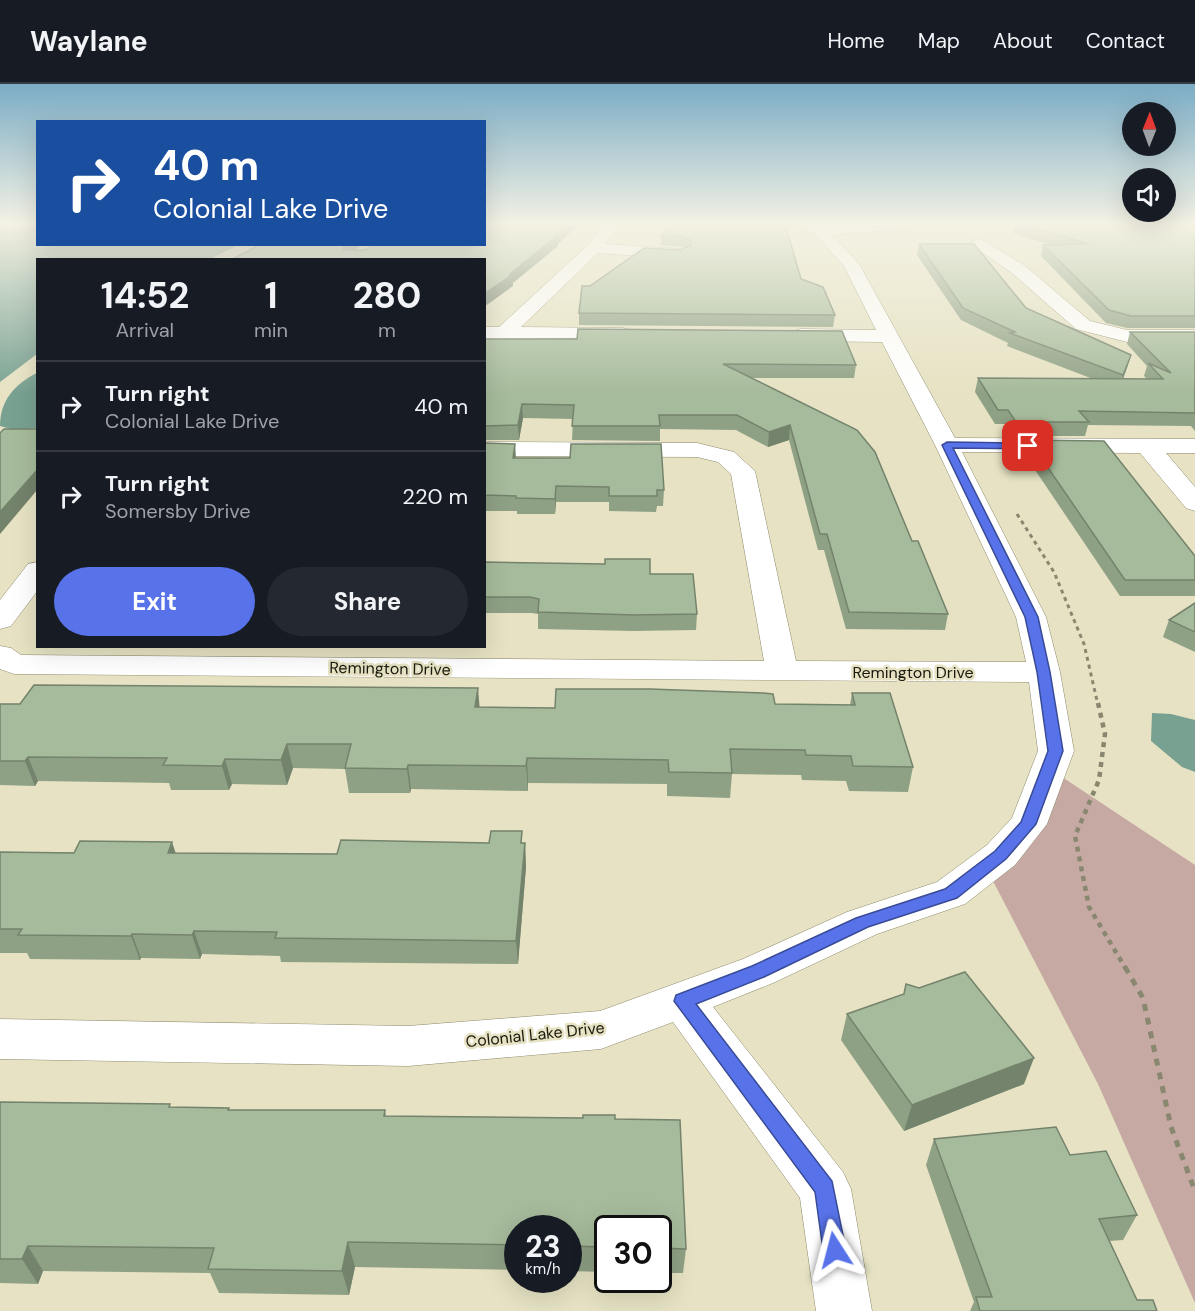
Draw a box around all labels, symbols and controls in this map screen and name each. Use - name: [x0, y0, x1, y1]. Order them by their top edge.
- text: Waylane: [30, 23, 148, 60]
- text: Home: [827, 27, 885, 55]
- text: Map: [918, 27, 960, 55]
- text: About: [993, 27, 1053, 55]
- text: Contact: [1086, 27, 1165, 55]
- north arrow: [1122, 102, 1176, 156]
- map controls: [1122, 102, 1176, 222]
- text: 40 m: [153, 138, 259, 193]
- icon: right: [54, 144, 132, 222]
- button: sound: [1122, 168, 1176, 222]
- text: Colonial Lake Drive: [153, 191, 388, 226]
- text: 14:52: [101, 272, 189, 319]
- text: 1: [264, 272, 277, 319]
- text: 280: [353, 272, 421, 319]
- text: Arrival: [116, 317, 174, 343]
- text: min: [254, 317, 288, 343]
- text: m: [378, 317, 396, 343]
- text: Turn right: [105, 379, 210, 408]
- icon: right: [54, 390, 87, 423]
- text: 40 m: [414, 392, 468, 421]
- text: Colonial Lake Drive: [105, 408, 279, 434]
- pin: [1002, 420, 1053, 471]
- icon: arrive: [1011, 429, 1044, 462]
- text: Turn right: [105, 469, 210, 498]
- icon: right: [54, 480, 87, 513]
- text: 220 m: [402, 482, 468, 511]
- text: Somersby Drive: [105, 498, 251, 524]
- button: Exit: [54, 567, 255, 636]
- button: Share: [267, 567, 468, 636]
- street label: Remington Drive: [329, 657, 451, 680]
- street label: Remington Drive: [852, 662, 974, 683]
- street label: Colonial Lake Drive: [465, 1017, 605, 1052]
- speed limit sign: 30: [594, 1215, 672, 1293]
- position arrow: [803, 1218, 867, 1282]
- text: 23: [525, 1227, 561, 1266]
- text: km/h: [525, 1259, 561, 1279]

